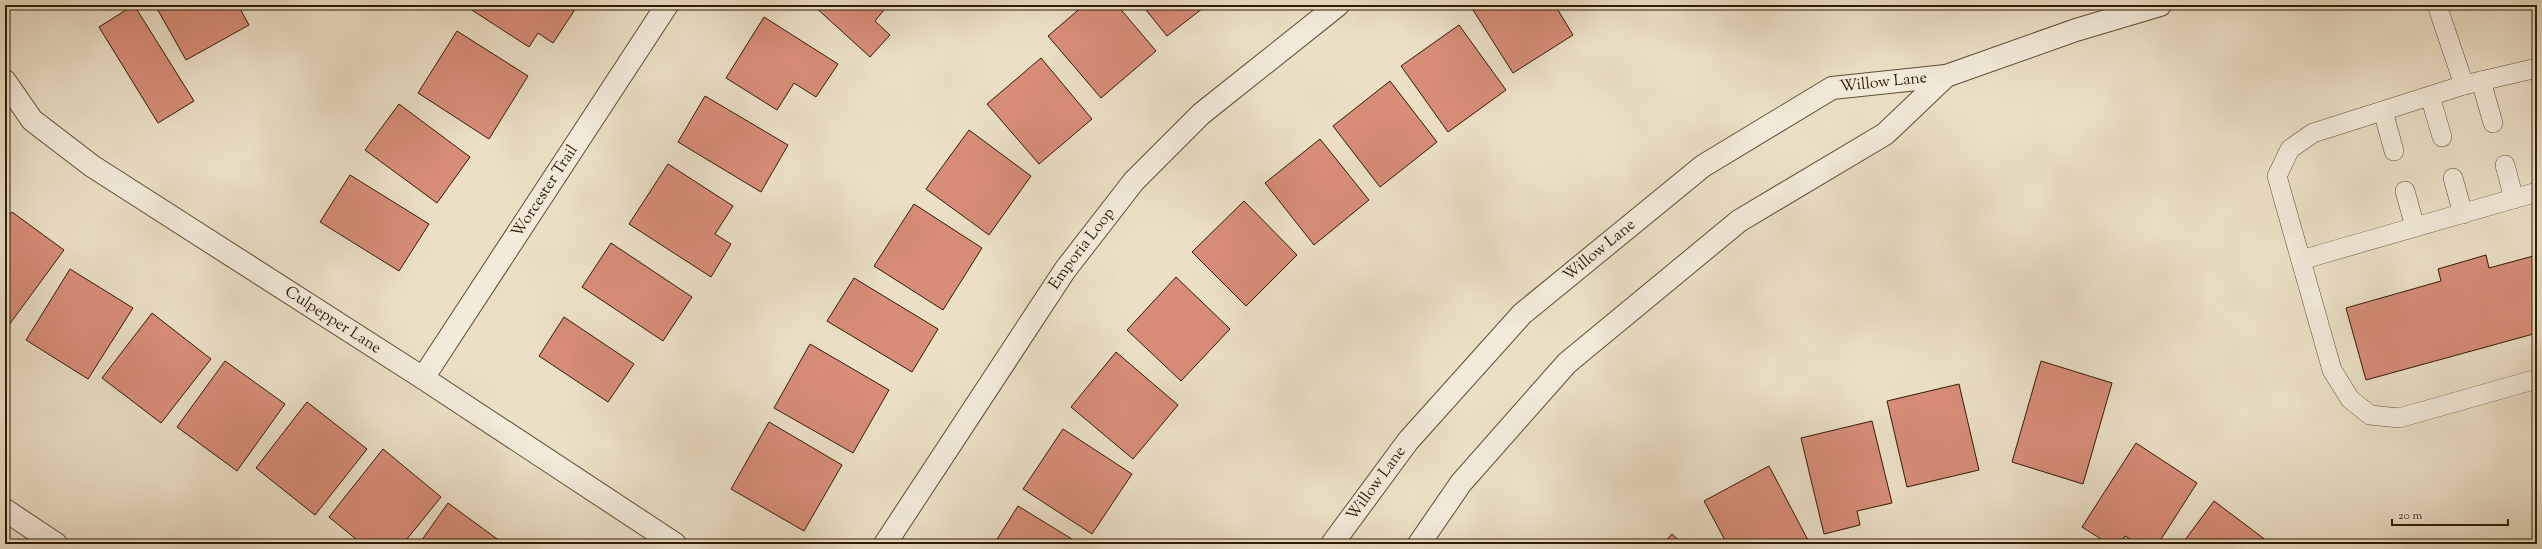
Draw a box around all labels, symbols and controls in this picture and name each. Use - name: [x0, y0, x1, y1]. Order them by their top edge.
- street label: Willow Lane: [1839, 67, 1928, 99]
- street label: Worcester Trail: [506, 140, 584, 242]
- street label: Emporia Loop: [1043, 203, 1121, 294]
- street label: Willow Lane: [1558, 214, 1641, 287]
- street label: Culpepper Lane: [280, 281, 386, 360]
- street label: Willow Lane: [1341, 442, 1412, 526]
- scale bar: [2392, 501, 2508, 527]
- text: 20 m: [2398, 507, 2423, 525]

